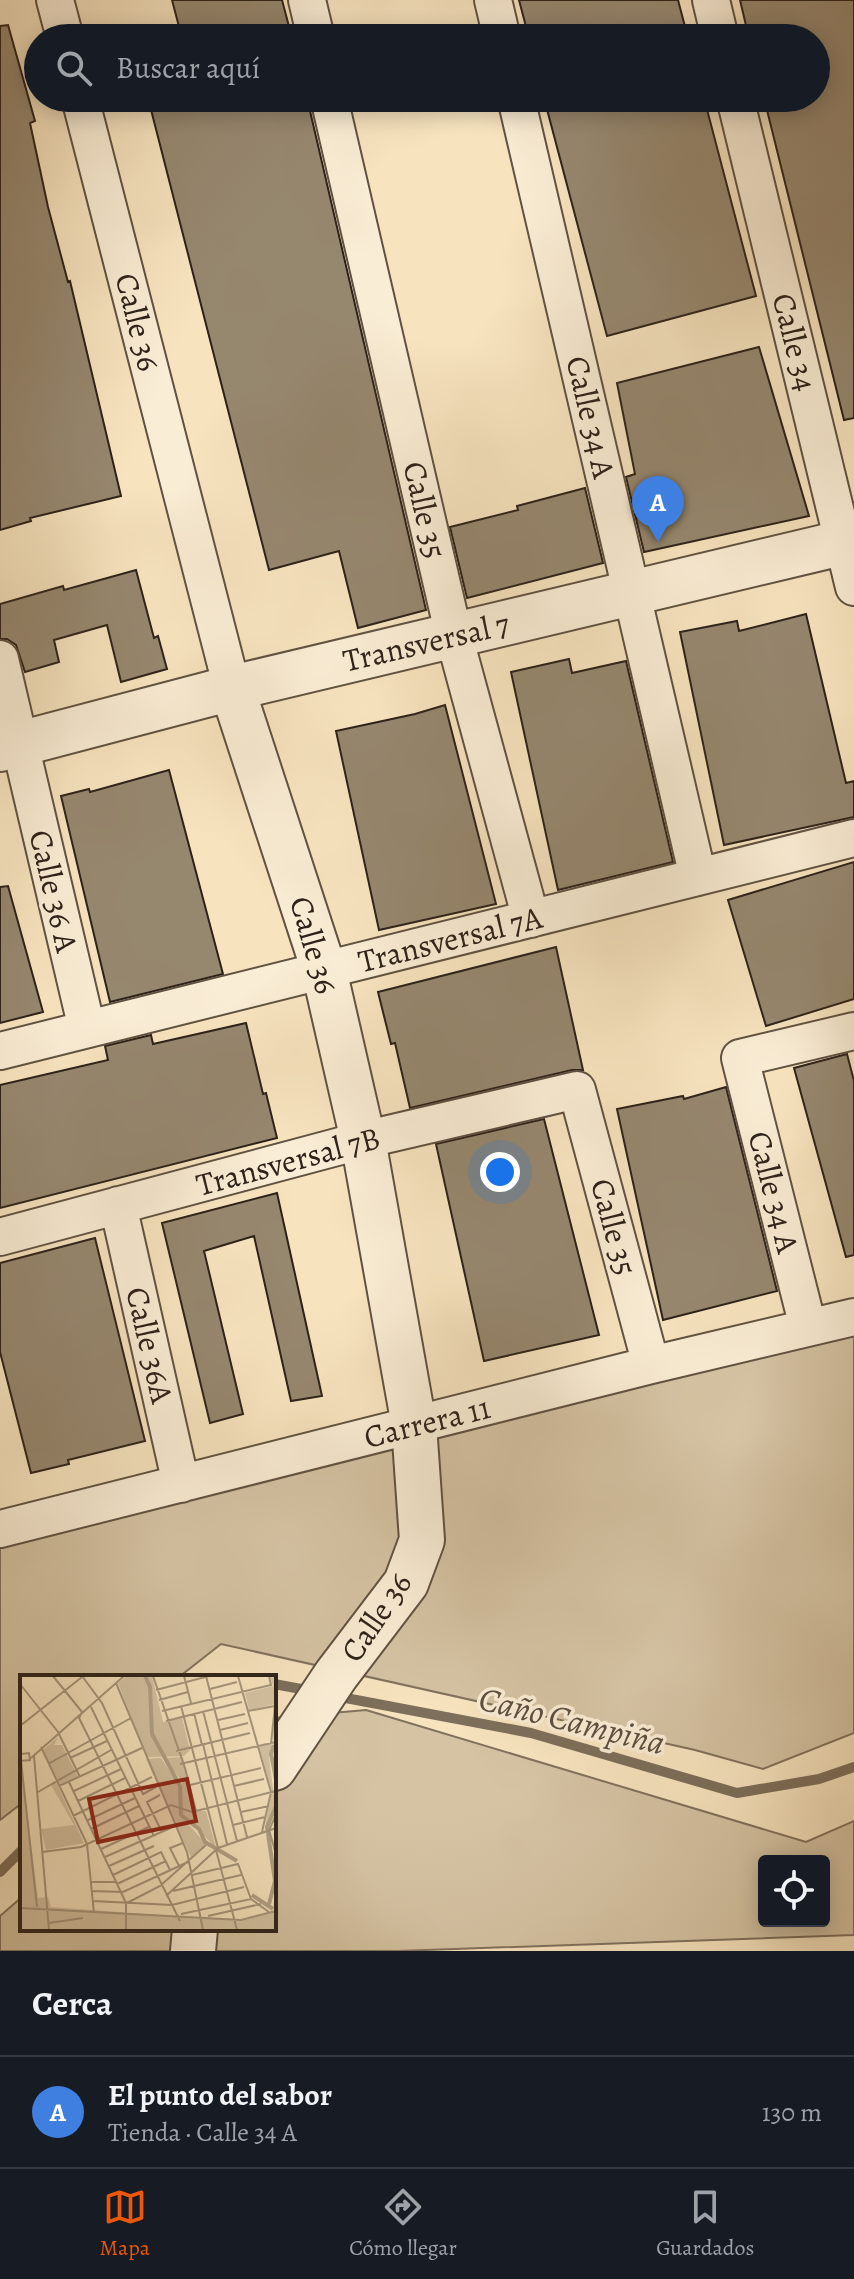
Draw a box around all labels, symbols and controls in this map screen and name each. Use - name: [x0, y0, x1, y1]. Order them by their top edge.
- search box: [24, 24, 830, 112]
- icon: search: [52, 46, 96, 90]
- text: Buscar aquí: [116, 48, 260, 88]
- street label: Calle 36: [105, 268, 171, 376]
- street label: Calle 34: [762, 289, 828, 395]
- street label: Calle 34 A: [556, 352, 627, 484]
- street label: Calle 35: [393, 457, 457, 563]
- pin: A: [632, 476, 684, 542]
- street label: Transversal 7: [338, 601, 514, 682]
- street label: Calle 36 A: [19, 825, 90, 958]
- street label: Calle 36: [279, 891, 349, 999]
- street label: Transversal 7A: [353, 895, 548, 983]
- street label: Transversal 7B: [191, 1115, 385, 1207]
- street label: Calle 34 A: [738, 1126, 811, 1259]
- your location: [480, 1152, 520, 1192]
- street label: Calle 35: [580, 1174, 648, 1280]
- street label: Calle 36A: [115, 1283, 185, 1409]
- street label: Carrera 11: [359, 1385, 495, 1459]
- street label: Calle 36: [330, 1564, 422, 1670]
- inset map: [20, 1675, 276, 1931]
- water label: Caño Campiña: [474, 1675, 670, 1766]
- map controls: [758, 1855, 830, 1927]
- button: locate: [758, 1855, 830, 1927]
- text: Cerca: [32, 1980, 113, 2027]
- text: El punto del sabor: [108, 2075, 332, 2115]
- text: A: [50, 2095, 66, 2130]
- text: 130 m: [762, 2095, 822, 2130]
- text: Tienda · Calle 34 A: [108, 2115, 297, 2150]
- tab: Mapa: [100, 2185, 150, 2263]
- tab: Cómo llegar: [349, 2185, 457, 2263]
- tab: Guardados: [656, 2185, 754, 2263]

